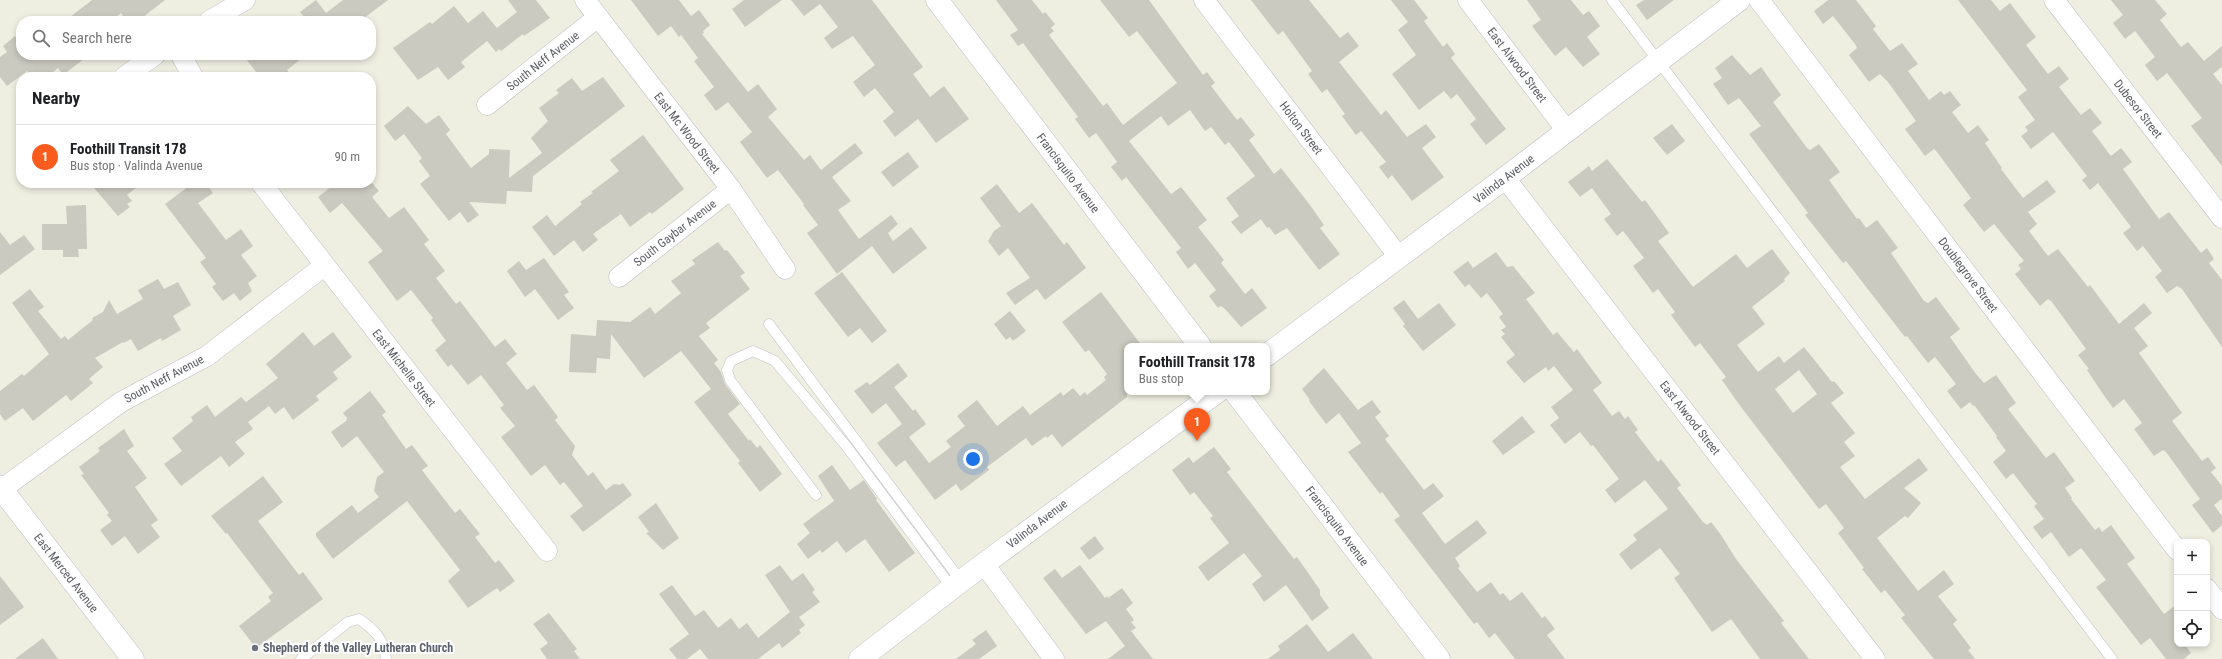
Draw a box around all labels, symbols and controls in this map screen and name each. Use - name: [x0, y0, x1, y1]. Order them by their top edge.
- search box: [16, 16, 376, 60]
- street label: East Alwood Street: [1484, 25, 1550, 105]
- icon: search: [30, 27, 52, 49]
- street label: South Neff Avenue: [504, 28, 582, 94]
- text: Search here: [62, 29, 132, 47]
- street label: Dubesor Street: [2111, 77, 2165, 141]
- text: Nearby: [32, 88, 80, 108]
- street label: East Mc Wood Street: [651, 90, 723, 177]
- street label: Holton Street: [1277, 99, 1326, 157]
- street label: Francisquito Avenue: [1034, 131, 1103, 216]
- text: Foothill Transit 178: [70, 140, 187, 158]
- text: 1: [42, 149, 48, 164]
- text: 90 m: [334, 149, 360, 164]
- street label: Valinda Avenue: [1471, 151, 1537, 206]
- text: Bus stop · Valinda Avenue: [70, 158, 203, 173]
- street label: South Gaybar Avenue: [631, 196, 719, 269]
- street label: Doublegrove Street: [1935, 235, 2001, 315]
- street label: East Michelle Street: [369, 327, 439, 410]
- popup: [1124, 343, 1270, 395]
- street label: South Neff Avenue: [122, 352, 207, 406]
- text: Foothill Transit 178: [1139, 353, 1255, 371]
- text: Bus stop: [1139, 371, 1184, 386]
- street label: East Alwood Street: [1657, 378, 1723, 458]
- pin: 1: [1184, 408, 1210, 441]
- your location: [963, 449, 983, 469]
- street label: Francisquito Avenue: [1303, 484, 1372, 569]
- street label: Valinda Avenue: [1004, 496, 1070, 551]
- street label: East Merced Avenue: [31, 531, 101, 615]
- map controls: [2174, 539, 2210, 647]
- button: +: [2174, 539, 2210, 575]
- button: −: [2174, 575, 2210, 611]
- button: locate: [2174, 611, 2210, 647]
- place label: Shepherd of the Valley Lutheran Church: [263, 641, 453, 655]
- marker: Shepherd of the Valley Lutheran Church: [250, 643, 260, 653]

